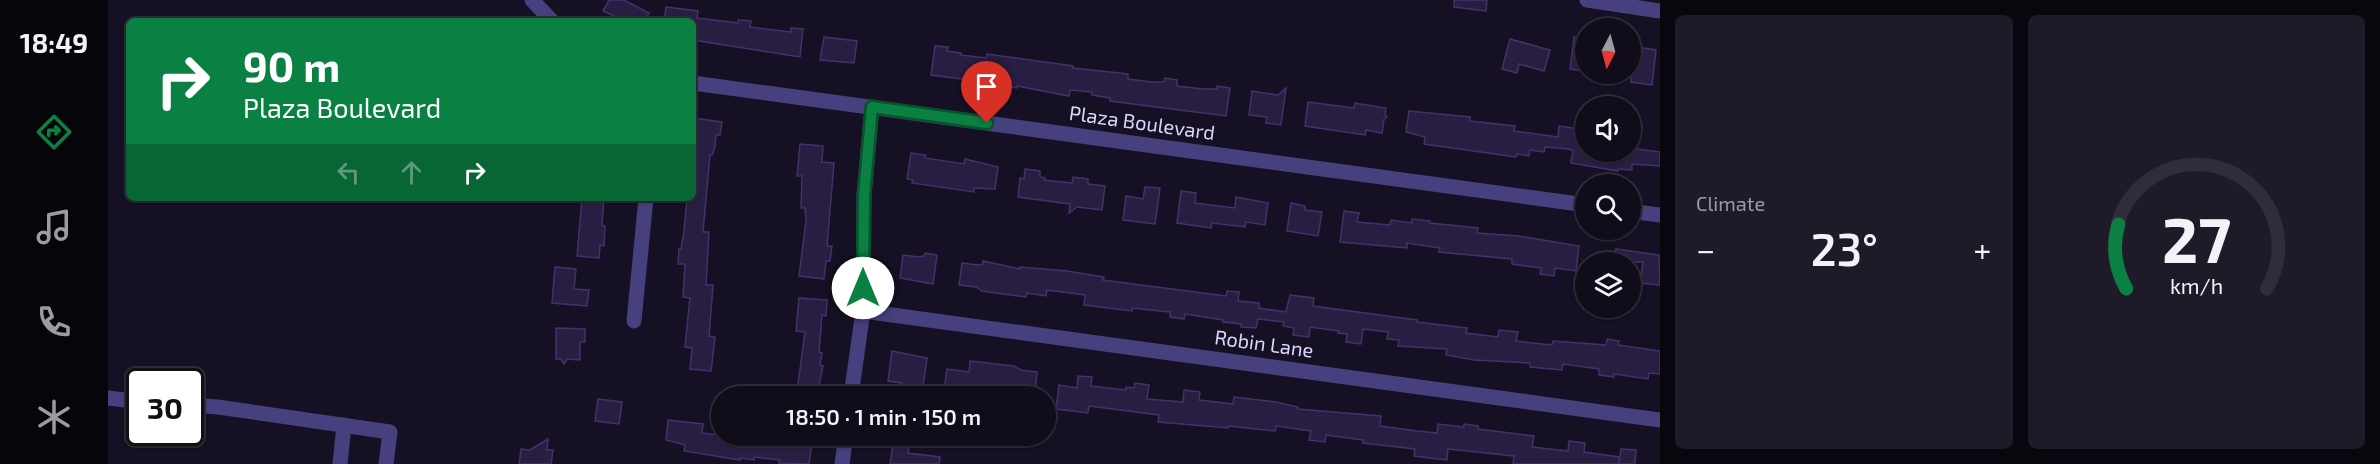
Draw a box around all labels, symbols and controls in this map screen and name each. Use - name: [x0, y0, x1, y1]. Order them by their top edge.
- north arrow: [1575, 18, 1641, 84]
- map controls: [1575, 18, 1641, 318]
- text: 18:49: [20, 26, 88, 58]
- text: 90 m: [243, 40, 340, 90]
- icon: right: [144, 42, 222, 120]
- pin: [961, 61, 1012, 123]
- icon: arrive: [970, 70, 1003, 103]
- text: Plaza Boulevard: [243, 91, 441, 123]
- button: sound: [1575, 96, 1641, 162]
- street label: Plaza Boulevard: [1068, 100, 1217, 144]
- icon: directions: [33, 111, 75, 153]
- icon: left: [332, 156, 365, 189]
- icon: ahead: [395, 156, 428, 189]
- icon: right: [458, 156, 491, 189]
- button: search: [1575, 174, 1641, 240]
- text: Climate: [1696, 191, 1765, 215]
- text: 27: [2162, 201, 2231, 276]
- icon: music: [33, 206, 75, 248]
- text: 23°: [1811, 221, 1878, 275]
- text: −: [1696, 229, 1715, 269]
- text: +: [1973, 229, 1991, 269]
- button: layers: [1575, 252, 1641, 318]
- position arrow: [831, 256, 895, 320]
- text: km/h: [2170, 273, 2223, 298]
- icon: phone: [33, 301, 75, 343]
- street label: Robin Lane: [1213, 324, 1315, 362]
- speed limit sign: 30: [126, 368, 204, 446]
- icon: climate: [33, 396, 75, 438]
- text: 18:50 · 1 min · 150 m: [786, 403, 981, 429]

